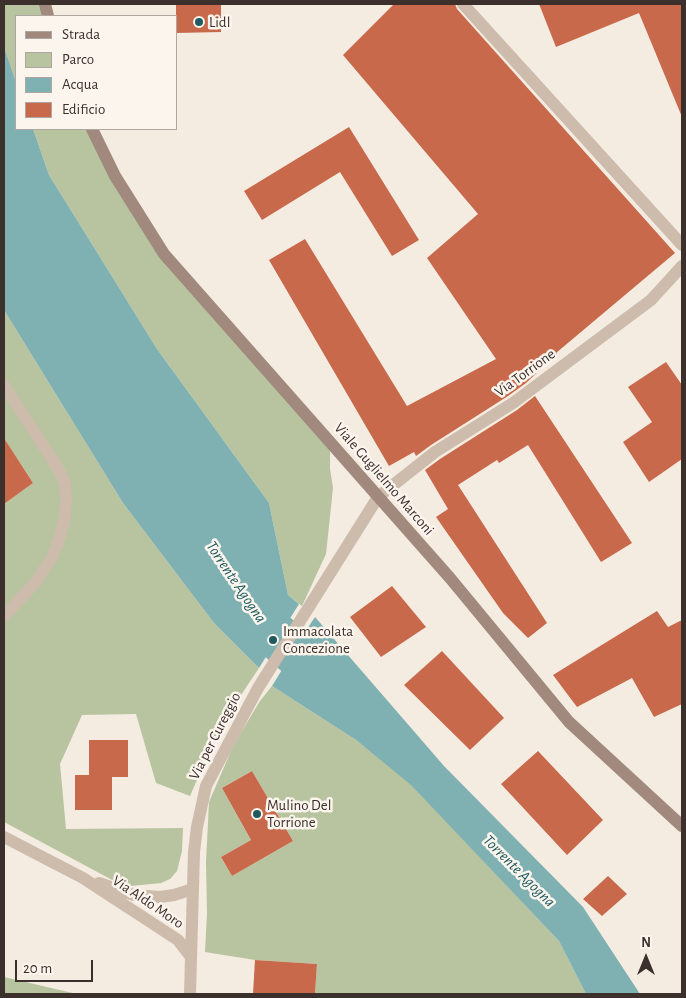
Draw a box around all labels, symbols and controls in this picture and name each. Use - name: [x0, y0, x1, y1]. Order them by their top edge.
- place label: Lidl: [209, 13, 230, 31]
- legend: [15, 15, 178, 130]
- marker: Lidl: [193, 16, 205, 28]
- text: Strada: [62, 27, 100, 42]
- text: Parco: [62, 52, 94, 67]
- text: Acqua: [62, 77, 98, 92]
- text: Edificio: [62, 102, 105, 117]
- street label: Via Torrione: [491, 345, 559, 401]
- street label: Viale Guglielmo Marconi: [330, 419, 438, 539]
- water label: Torrente Agogna: [202, 538, 270, 626]
- place label: Immacolata Concezione: [283, 622, 353, 657]
- marker: Immacolata Concezione: [267, 634, 279, 646]
- street label: Via per Cureggio: [185, 689, 245, 783]
- place label: Mulino Del Torrione: [267, 796, 331, 831]
- marker: Mulino Del Torrione: [251, 808, 263, 820]
- water label: Torrente Agogna: [479, 831, 559, 911]
- street label: Via Aldo Moro: [109, 871, 187, 933]
- north arrow: [621, 933, 671, 983]
- text: N: [641, 936, 651, 950]
- scale bar: [18, 950, 95, 982]
- text: 20 m: [23, 961, 52, 976]

